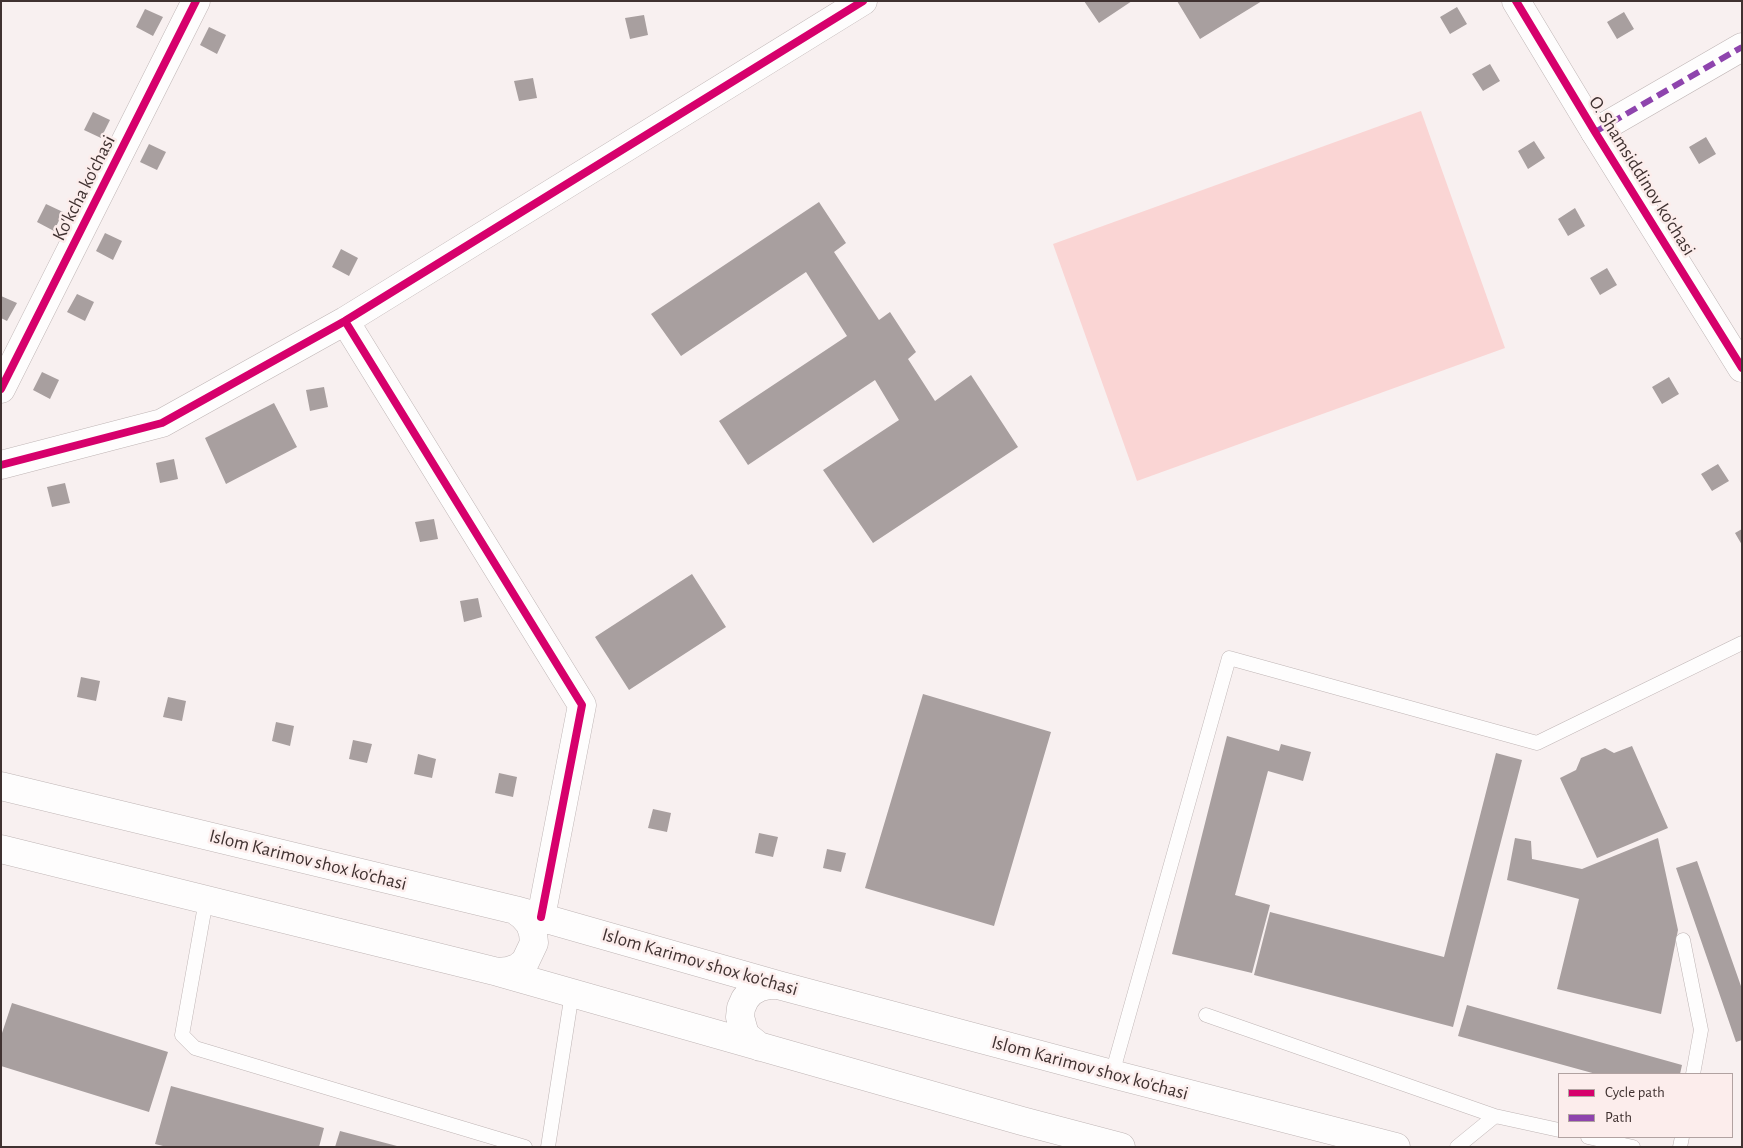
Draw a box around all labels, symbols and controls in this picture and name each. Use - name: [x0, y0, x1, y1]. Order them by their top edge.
- street label: O. Shamsiddinov ko'chasi: [1584, 92, 1700, 260]
- street label: Ko'kcha ko'chasi: [48, 131, 120, 245]
- street label: Islom Karimov shox ko'chasi: [207, 824, 409, 896]
- street label: Islom Karimov shox ko'chasi: [599, 923, 801, 1001]
- street label: Islom Karimov shox ko'chasi: [989, 1031, 1191, 1105]
- legend: [1558, 1073, 1733, 1138]
- text: Cycle path: [1605, 1085, 1665, 1100]
- text: Path: [1605, 1110, 1632, 1125]

